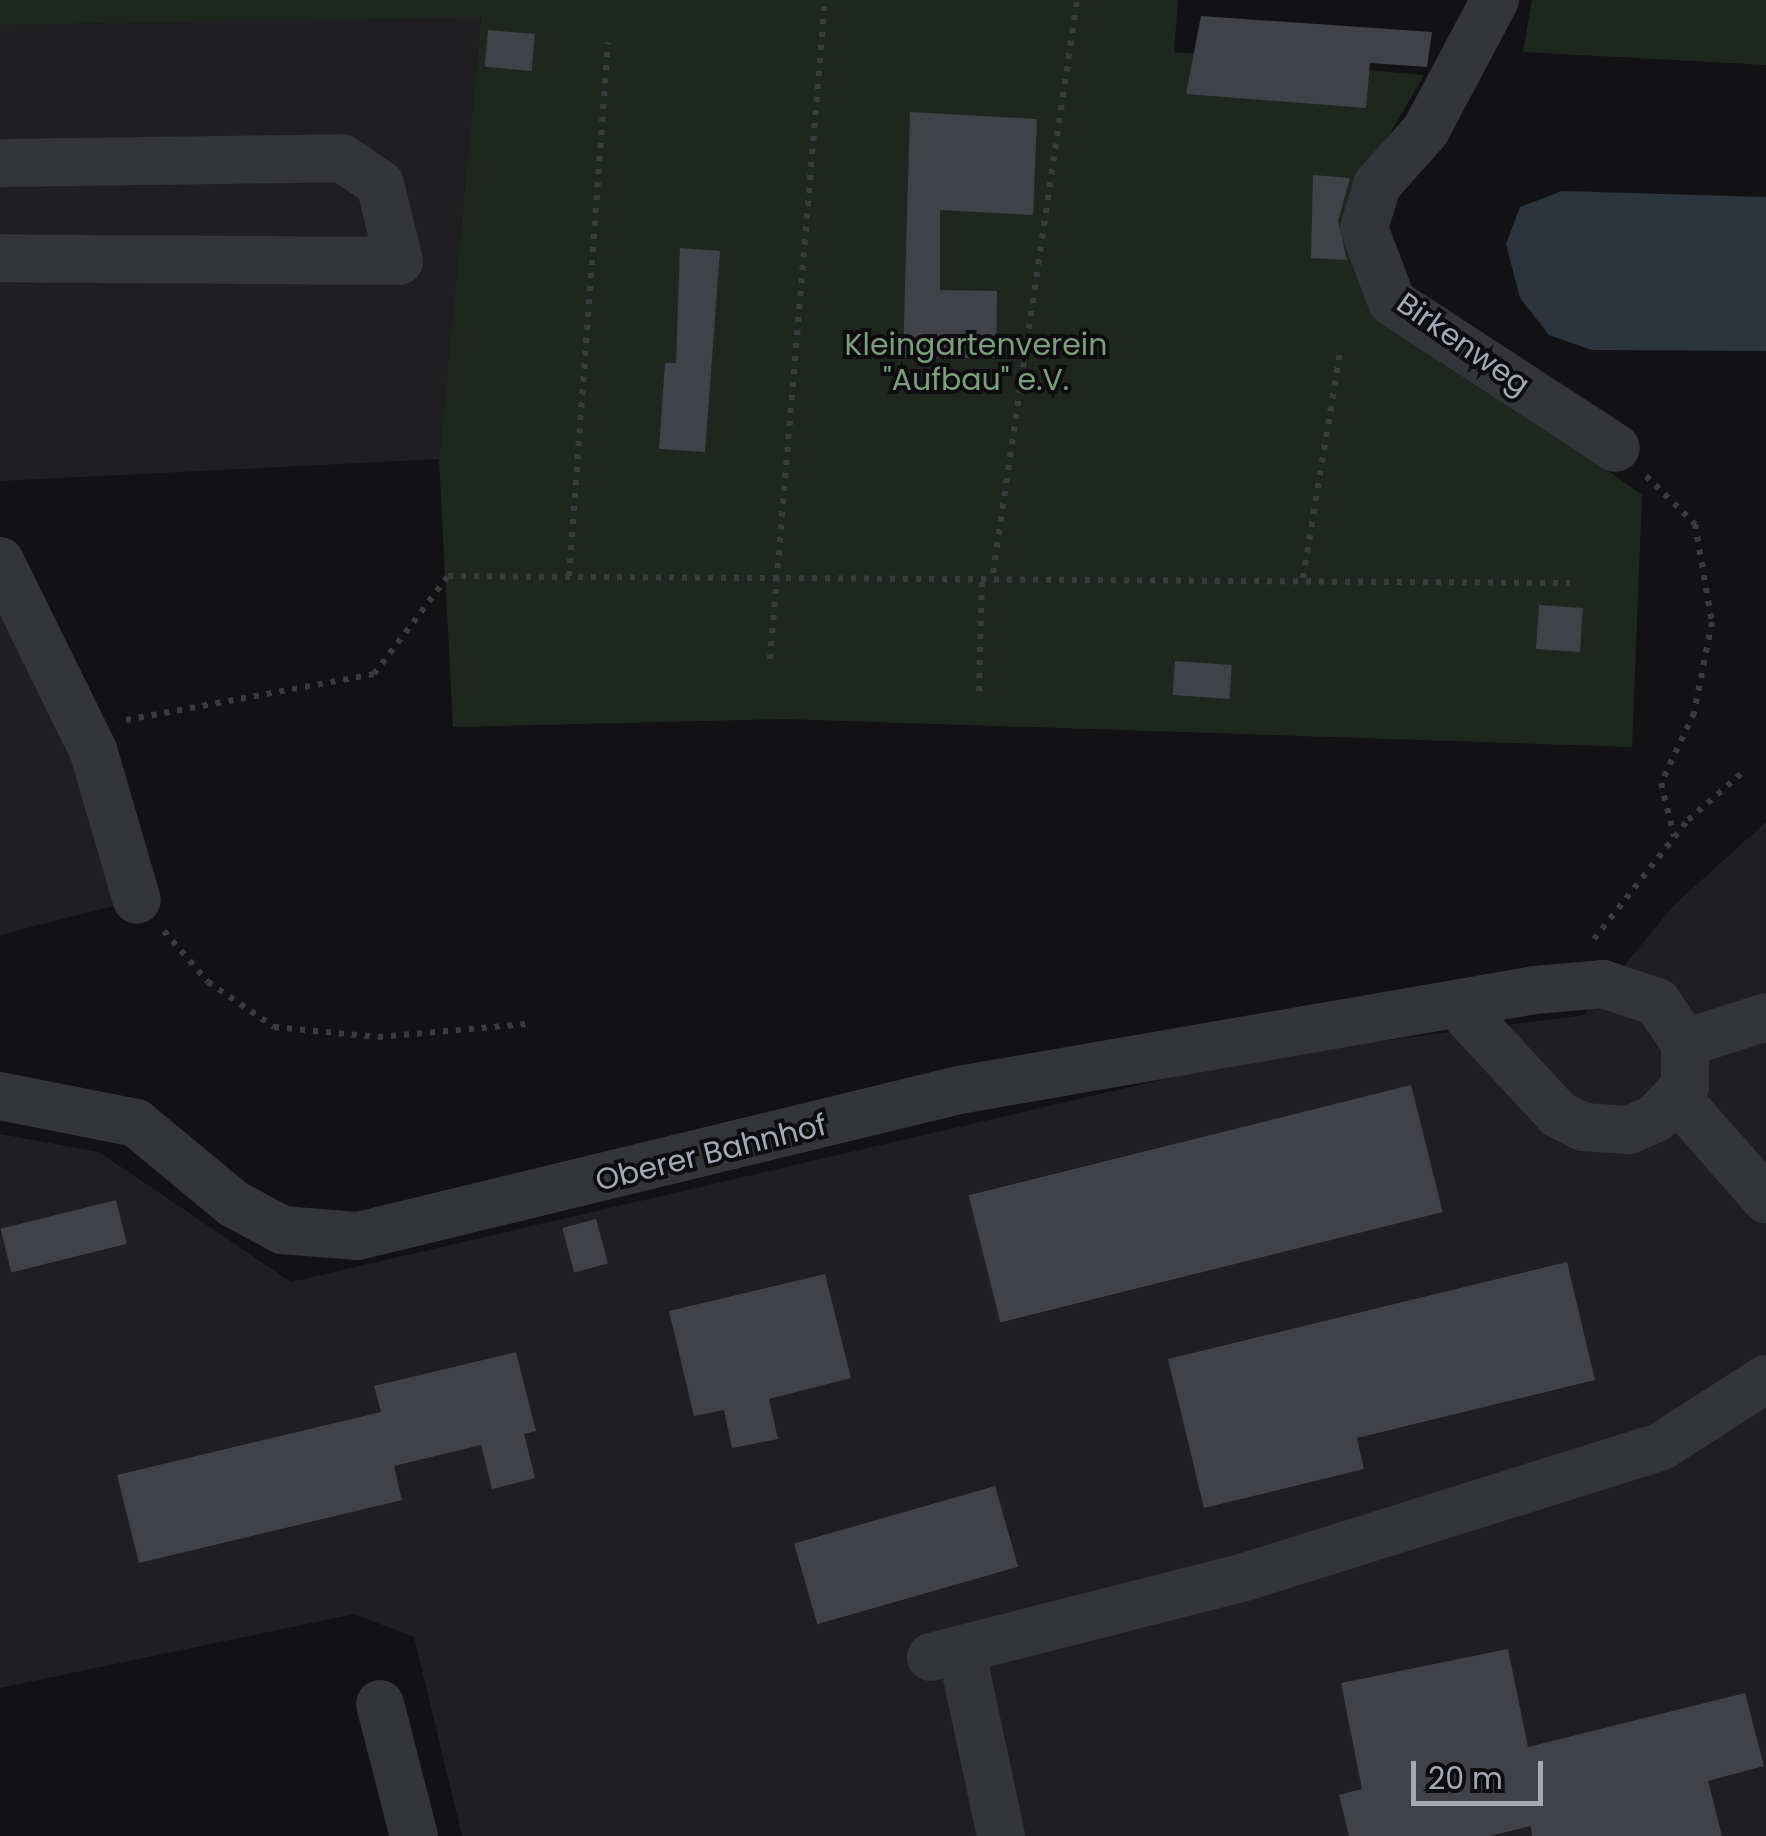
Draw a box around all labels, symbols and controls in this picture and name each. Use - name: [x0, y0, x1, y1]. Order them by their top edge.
- street label: Birkenweg: [1390, 285, 1536, 403]
- park label: Kleingartenverein "Aufbau" e.V.: [845, 327, 1107, 398]
- street label: Oberer Bahnhof: [592, 1107, 830, 1199]
- scale bar: [1416, 1741, 1548, 1803]
- text: 20 m: [1428, 1757, 1503, 1800]

